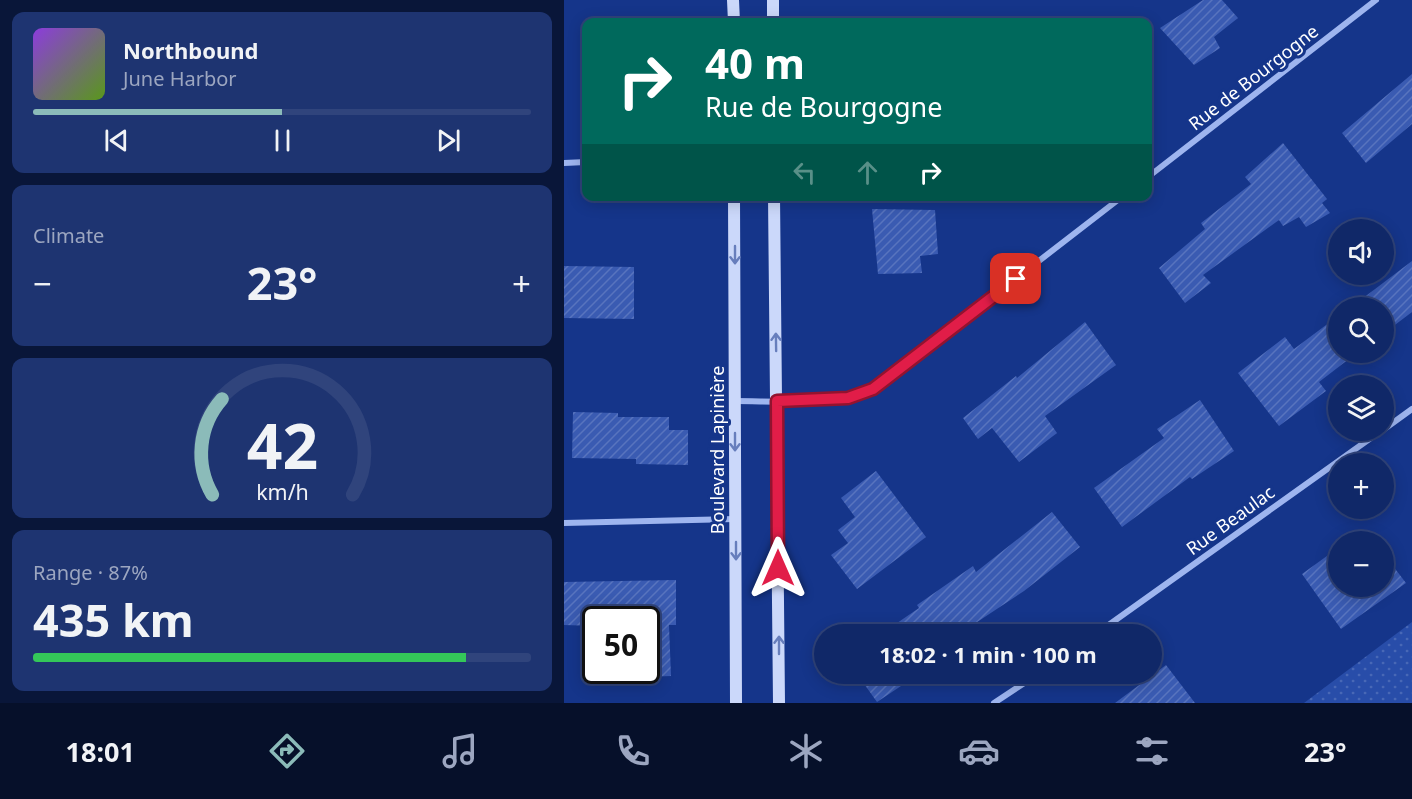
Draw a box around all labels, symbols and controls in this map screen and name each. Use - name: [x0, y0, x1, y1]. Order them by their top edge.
- street label: Rue de Bourgogne: [1183, 19, 1323, 135]
- text: 40 m: [705, 34, 805, 91]
- text: Northbound: [123, 35, 258, 65]
- icon: right: [606, 42, 684, 120]
- text: June Harbor: [123, 65, 237, 92]
- text: Rue de Bourgogne: [705, 88, 943, 125]
- icon: previous: [100, 124, 133, 157]
- icon: pause: [266, 124, 299, 157]
- icon: next: [432, 124, 465, 157]
- icon: left: [788, 156, 821, 189]
- icon: ahead: [851, 156, 884, 189]
- icon: right: [914, 156, 947, 189]
- map controls: [1328, 219, 1394, 597]
- button: sound: [1328, 219, 1394, 285]
- text: Climate: [33, 222, 104, 249]
- one-way arrow: [729, 244, 741, 264]
- text: 23°: [247, 252, 317, 313]
- pin: [990, 253, 1041, 304]
- text: −: [33, 261, 52, 306]
- text: +: [512, 261, 531, 306]
- icon: arrive: [999, 262, 1032, 295]
- button: search: [1328, 297, 1394, 363]
- one-way arrow: [770, 333, 782, 353]
- street label: Boulevard Lapinière: [705, 366, 729, 534]
- button: layers: [1328, 375, 1394, 441]
- text: 42: [246, 402, 318, 487]
- one-way arrow: [729, 431, 741, 451]
- button: +: [1328, 453, 1394, 519]
- text: km/h: [256, 477, 308, 506]
- street label: Rue Beaulac: [1181, 480, 1279, 560]
- button: −: [1328, 531, 1394, 597]
- position arrow: [746, 536, 810, 600]
- one-way arrow: [730, 540, 742, 560]
- text: Range · 87%: [33, 559, 148, 586]
- text: 435 km: [33, 589, 194, 650]
- speed limit sign: 50: [582, 606, 660, 684]
- one-way arrow: [773, 635, 785, 655]
- text: 18:02 · 1 min · 100 m: [879, 639, 1097, 669]
- icon: directions: [266, 730, 308, 772]
- icon: music: [439, 730, 481, 772]
- icon: phone: [612, 730, 654, 772]
- icon: climate: [785, 730, 827, 772]
- icon: car: [958, 730, 1000, 772]
- icon: filters: [1131, 730, 1173, 772]
- text: 18:01: [66, 733, 135, 770]
- text: 23°: [1304, 733, 1346, 770]

